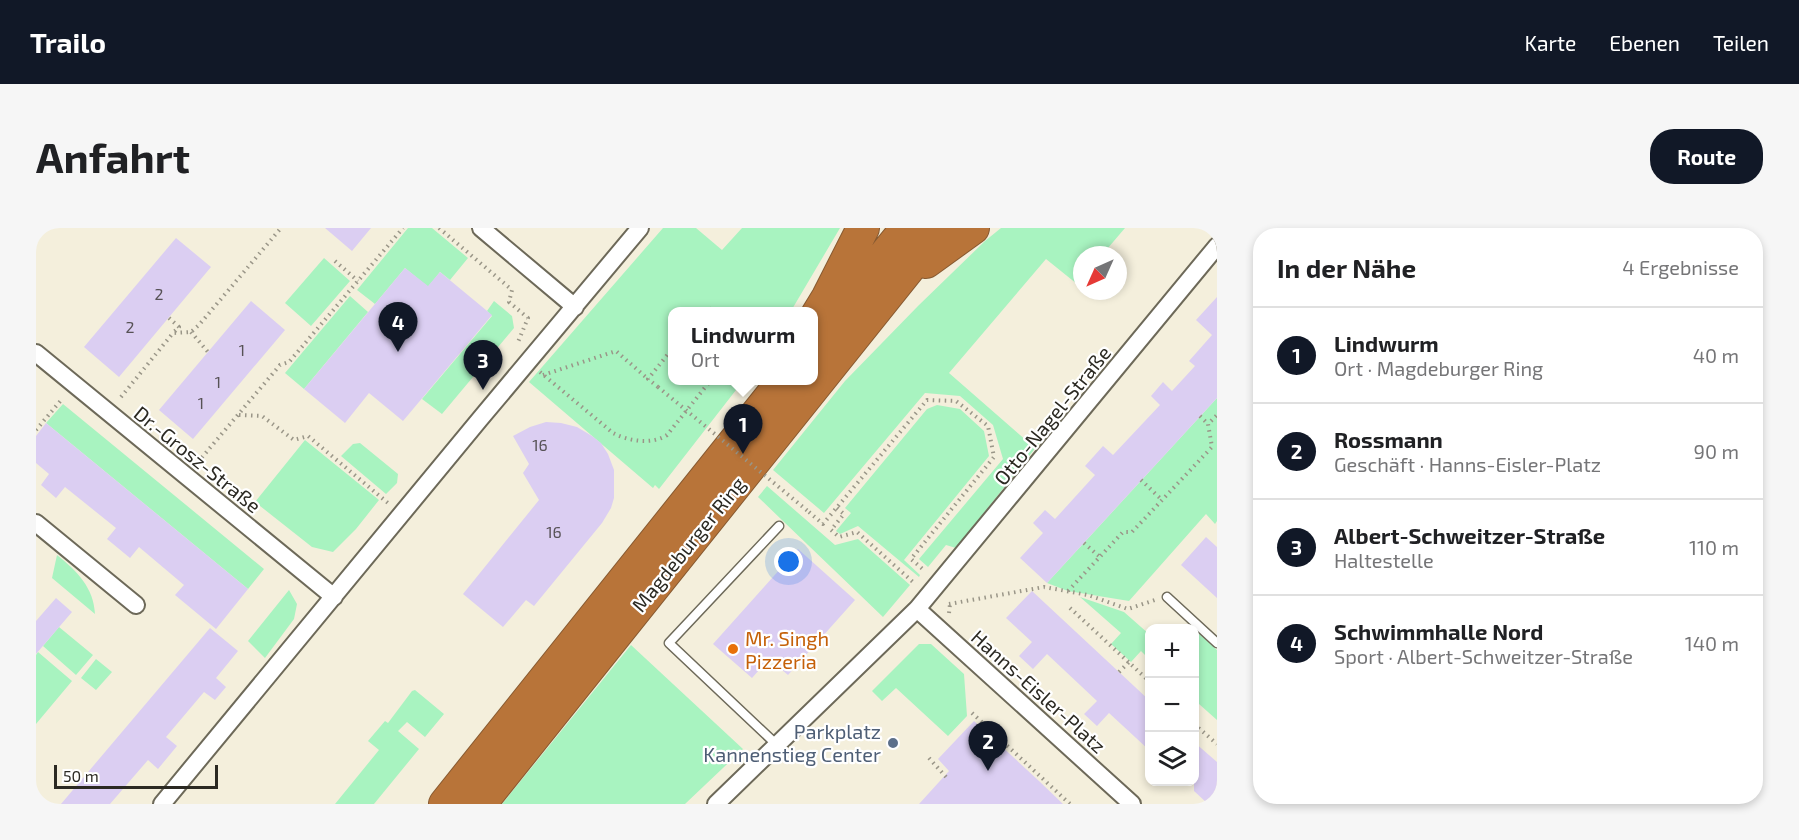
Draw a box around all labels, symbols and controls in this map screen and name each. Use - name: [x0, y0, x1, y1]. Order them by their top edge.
- text: Trailo: [30, 25, 106, 59]
- text: Karte: [1525, 30, 1576, 55]
- text: Ebenen: [1609, 30, 1680, 55]
- text: Teilen: [1713, 30, 1769, 55]
- button: Route: [1650, 129, 1763, 184]
- text: Anfahrt: [36, 131, 190, 181]
- north arrow: [1073, 246, 1127, 300]
- text: In der Nähe: [1277, 252, 1416, 283]
- text: 4 Ergebnisse: [1622, 255, 1739, 279]
- house number: 2: [155, 284, 164, 303]
- pin: 4: [378, 302, 418, 352]
- popup: [668, 307, 818, 385]
- house number: 2: [126, 317, 135, 336]
- text: Lindwurm: [691, 321, 795, 347]
- text: Lindwurm: [1334, 330, 1439, 356]
- house number: 1: [239, 340, 245, 359]
- pin: 3: [464, 340, 502, 390]
- street label: Otto-Nagel-Straße: [989, 341, 1115, 489]
- text: 1: [1292, 343, 1301, 367]
- text: 40 m: [1693, 343, 1739, 367]
- text: Ort: [691, 347, 720, 371]
- text: Ort · Magdeburger Ring: [1334, 356, 1543, 380]
- house number: 1: [215, 372, 221, 391]
- house number: 1: [198, 393, 204, 412]
- street label: Dr.-Grosz-Straße: [130, 401, 266, 517]
- pin: 1: [724, 404, 762, 454]
- text: Rossmann: [1334, 426, 1443, 452]
- house number: 16: [532, 435, 548, 454]
- text: 2: [1291, 439, 1302, 463]
- text: 90 m: [1694, 439, 1739, 463]
- text: Geschäft · Hanns-Eisler-Platz: [1334, 452, 1601, 476]
- street label: Magdeburger Ring: [626, 472, 750, 616]
- house number: 16: [546, 522, 562, 541]
- text: Albert-Schweitzer-Straße: [1334, 522, 1605, 548]
- text: 3: [1291, 535, 1302, 559]
- text: 110 m: [1689, 535, 1739, 559]
- your location: [774, 547, 803, 576]
- text: Haltestelle: [1334, 548, 1434, 572]
- text: Schwimmhalle Nord: [1334, 618, 1544, 644]
- street label: Hanns-Eisler-Platz: [967, 624, 1111, 758]
- map controls: [1145, 624, 1199, 786]
- button: +: [1145, 624, 1199, 678]
- place label: Mr. Singh Pizzeria: [745, 626, 829, 673]
- text: 4: [1290, 631, 1303, 655]
- text: 140 m: [1685, 631, 1739, 655]
- marker: Mr. Singh Pizzeria: [726, 642, 740, 656]
- text: Sport · Albert-Schweitzer-Straße: [1334, 644, 1633, 668]
- button: −: [1145, 678, 1199, 732]
- place label: Parkplatz Kannenstieg Center: [703, 719, 881, 766]
- pin: 2: [968, 722, 1008, 771]
- button: layers: [1145, 732, 1199, 786]
- marker: Parkplatz Kannenstieg Center: [886, 736, 900, 750]
- scale bar: [54, 762, 218, 790]
- text: 50 m: [63, 766, 99, 785]

